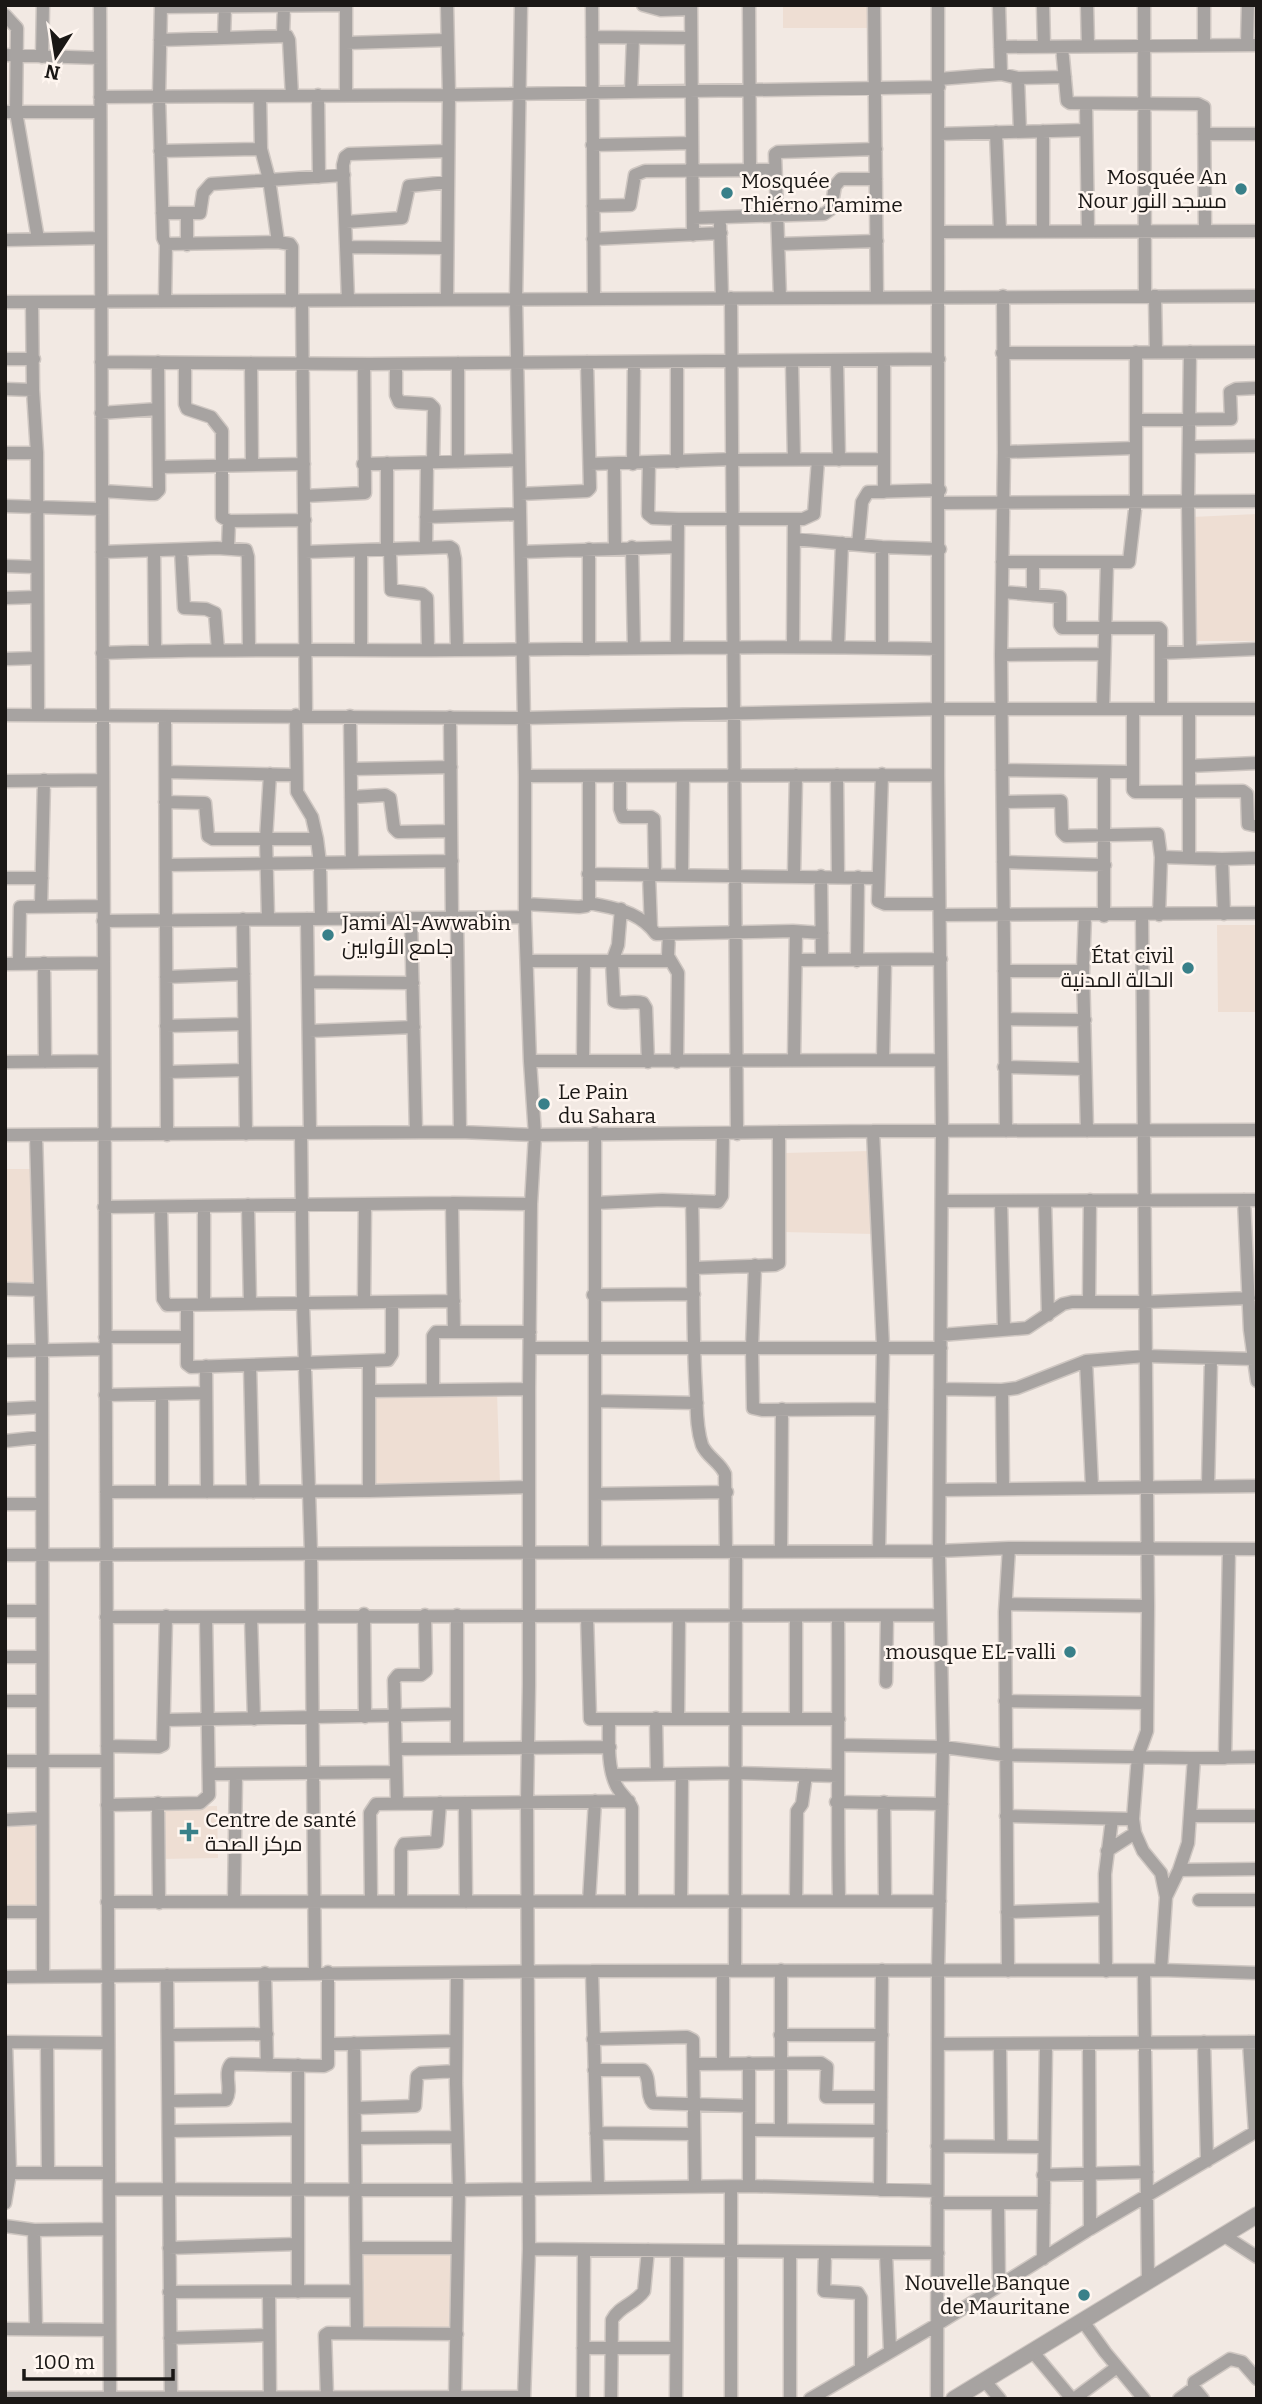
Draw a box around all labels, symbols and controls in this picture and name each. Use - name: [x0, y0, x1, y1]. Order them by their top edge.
- north arrow: [21, 21, 91, 91]
- text: N: [43, 59, 62, 85]
- place label: Mosquée An Nour مسجد النور: [1077, 164, 1227, 214]
- place label: Mosquée Thiérno Tamime: [741, 168, 903, 218]
- marker: Mosquée An Nour مسجد النور: [1233, 181, 1249, 197]
- marker: Mosquée Thiérno Tamime: [719, 185, 735, 201]
- place label: Jami Al-Awwabin جامع الأوابين: [341, 910, 511, 961]
- marker: Jami Al-Awwabin جامع الأوابين: [320, 927, 336, 943]
- place label: État civil الحالة المدنية: [1061, 943, 1174, 993]
- marker: État civil الحالة المدنية: [1180, 960, 1196, 976]
- place label: Le Pain du Sahara: [558, 1079, 656, 1129]
- marker: Le Pain du Sahara: [536, 1096, 552, 1112]
- place label: mousque EL-valli: [885, 1639, 1056, 1665]
- marker: mousque EL-valli: [1062, 1644, 1078, 1660]
- place label: Centre de santé مركز الصحة: [205, 1807, 357, 1857]
- marker: Centre de santé مركز الصحة: [179, 1822, 199, 1842]
- place label: Nouvelle Banque de Mauritane: [904, 2270, 1070, 2320]
- marker: Nouvelle Banque de Mauritane: [1076, 2287, 1092, 2303]
- scale bar: [24, 2338, 173, 2382]
- text: 100 m: [35, 2349, 95, 2375]

